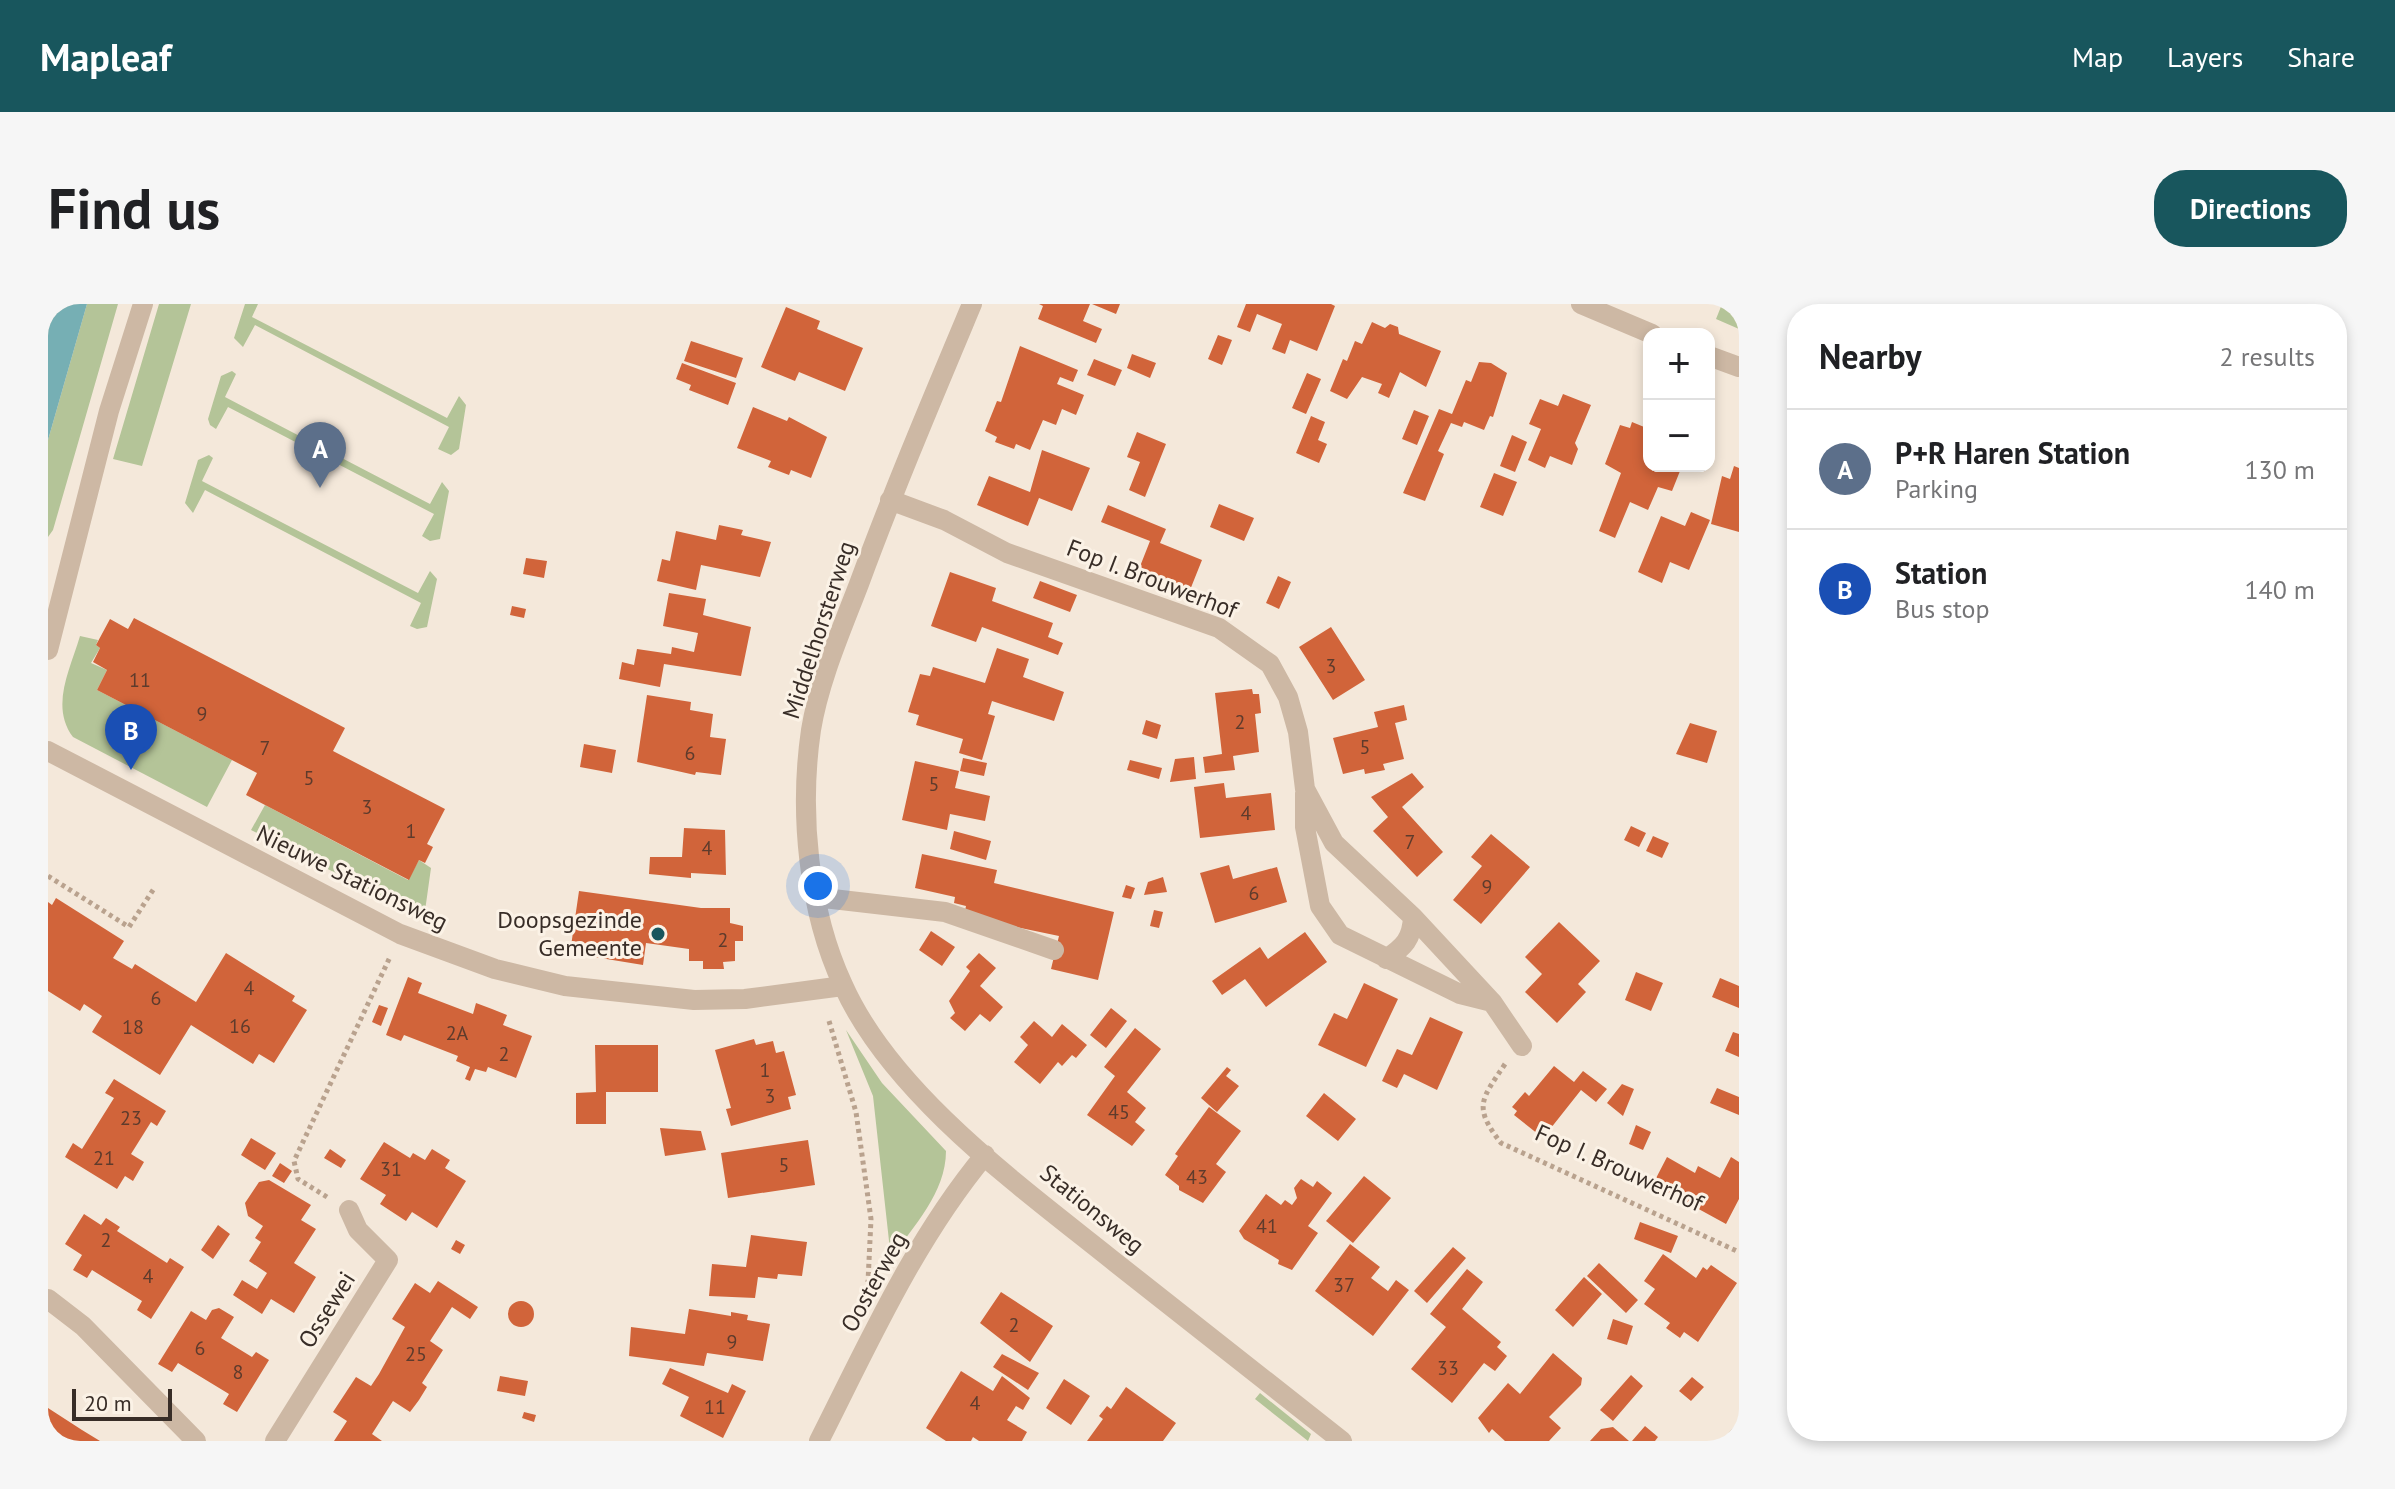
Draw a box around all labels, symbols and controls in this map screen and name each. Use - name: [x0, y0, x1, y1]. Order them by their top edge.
- text: Mapleaf: [40, 32, 171, 81]
- text: Map: [2072, 38, 2123, 75]
- text: Layers: [2167, 38, 2243, 75]
- text: Share: [2287, 38, 2355, 75]
- button: Directions: [2154, 170, 2347, 247]
- text: Find us: [48, 172, 220, 244]
- map controls: [1643, 328, 1715, 472]
- button: +: [1643, 328, 1715, 400]
- text: Nearby: [1819, 334, 1921, 378]
- text: 2 results: [2220, 340, 2315, 373]
- button: −: [1643, 400, 1715, 472]
- pin: A: [294, 422, 346, 488]
- text: P+R Haren Station: [1895, 433, 2130, 472]
- text: A: [1837, 453, 1853, 486]
- text: 130 m: [2244, 453, 2315, 486]
- text: Parking: [1895, 472, 1978, 505]
- street label: Fop I. Brouwerhof: [1062, 532, 1243, 626]
- street label: Middelhorsterweg: [775, 537, 862, 723]
- text: Station: [1895, 553, 1987, 592]
- text: B: [1837, 573, 1853, 606]
- text: 140 m: [2244, 573, 2315, 606]
- text: Bus stop: [1895, 592, 1990, 625]
- house number: 3: [1326, 653, 1336, 679]
- house number: 11: [129, 667, 151, 693]
- house number: 9: [197, 701, 207, 727]
- pin: B: [105, 704, 157, 770]
- house number: 2: [1235, 709, 1245, 735]
- house number: 5: [1360, 734, 1370, 760]
- house number: 7: [260, 735, 270, 761]
- house number: 6: [685, 740, 695, 766]
- house number: 5: [304, 765, 314, 791]
- house number: 5: [929, 771, 939, 797]
- house number: 3: [362, 794, 372, 820]
- house number: 4: [1241, 800, 1252, 826]
- street label: Nieuwe Stationsweg: [251, 818, 453, 937]
- house number: 1: [406, 818, 416, 844]
- house number: 7: [1405, 829, 1415, 855]
- house number: 4: [702, 835, 713, 861]
- your location: [798, 866, 838, 906]
- house number: 9: [1482, 874, 1492, 900]
- house number: 6: [1249, 880, 1259, 906]
- place label: Doopsgezinde Gemeente: [497, 904, 642, 963]
- marker: Doopsgezinde Gemeente: [649, 925, 667, 943]
- house number: 2: [718, 927, 728, 953]
- house number: 4: [244, 975, 255, 1001]
- house number: 6: [151, 985, 161, 1011]
- house number: 16: [229, 1013, 251, 1039]
- house number: 18: [122, 1014, 144, 1040]
- house number: 2A: [446, 1020, 469, 1046]
- house number: 2: [499, 1041, 509, 1067]
- house number: 1: [760, 1057, 770, 1083]
- house number: 3: [765, 1083, 775, 1109]
- house number: 45: [1108, 1099, 1130, 1125]
- house number: 23: [120, 1105, 142, 1131]
- street label: Fop I. Brouwerhof: [1531, 1117, 1709, 1219]
- house number: 21: [93, 1145, 115, 1171]
- house number: 5: [779, 1152, 789, 1178]
- house number: 31: [380, 1156, 402, 1182]
- street label: Stationsweg: [1034, 1157, 1151, 1260]
- house number: 43: [1186, 1164, 1208, 1190]
- house number: 41: [1256, 1213, 1278, 1239]
- street label: Oosterweg: [833, 1226, 914, 1337]
- house number: 2: [101, 1227, 111, 1253]
- house number: 4: [143, 1263, 154, 1289]
- street label: Ossewei: [291, 1266, 362, 1354]
- house number: 37: [1333, 1272, 1355, 1298]
- house number: 2: [1009, 1312, 1019, 1338]
- house number: 9: [727, 1329, 737, 1355]
- house number: 6: [195, 1335, 205, 1361]
- house number: 25: [405, 1341, 427, 1367]
- house number: 33: [1437, 1355, 1459, 1381]
- house number: 8: [233, 1359, 243, 1385]
- scale bar: [72, 1385, 172, 1421]
- text: 20 m: [84, 1389, 132, 1417]
- house number: 4: [970, 1390, 981, 1416]
- house number: 11: [704, 1394, 726, 1420]

